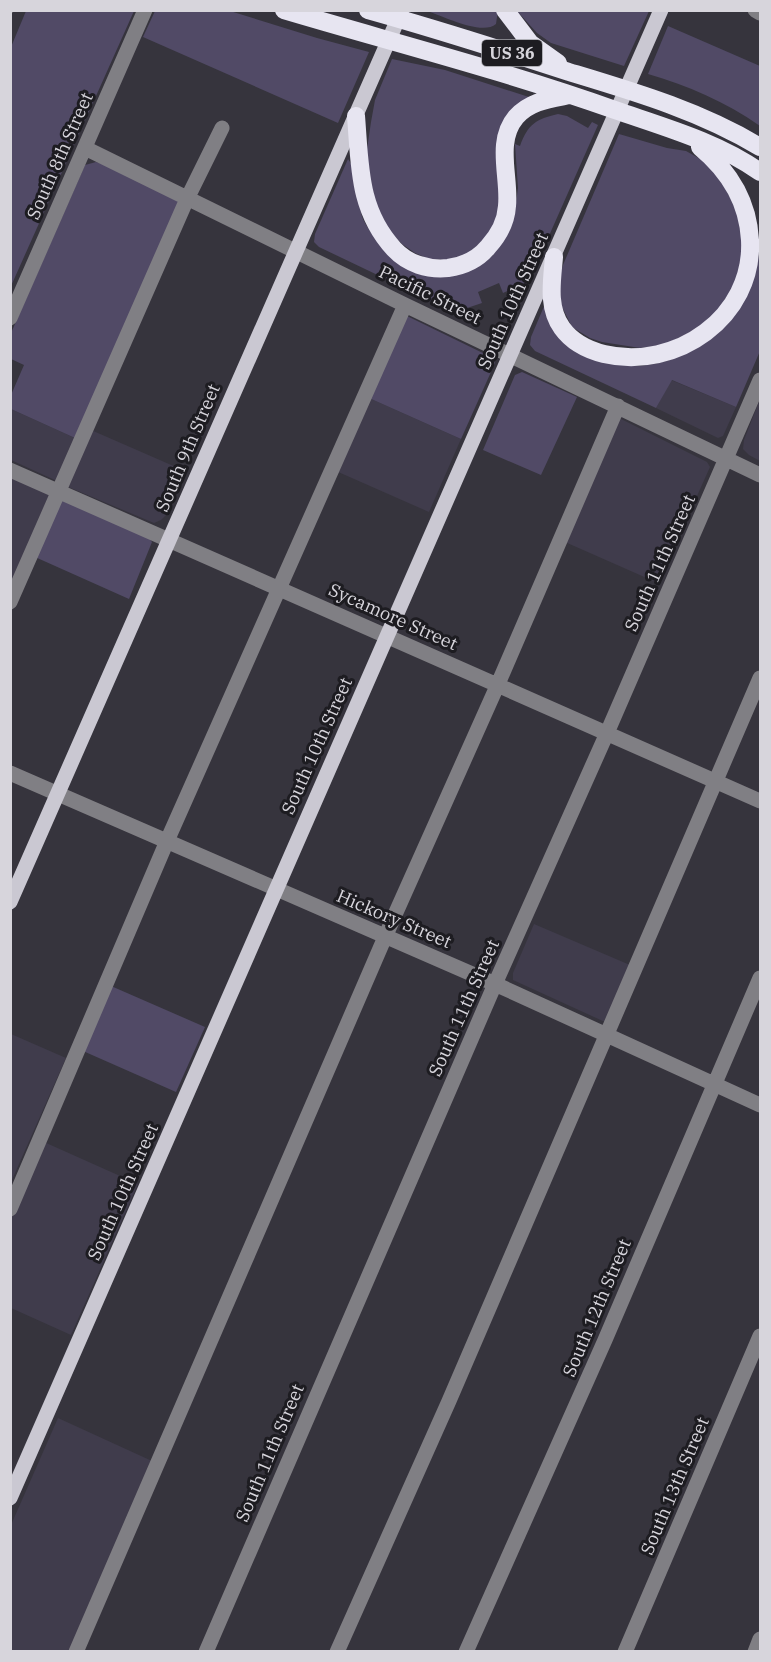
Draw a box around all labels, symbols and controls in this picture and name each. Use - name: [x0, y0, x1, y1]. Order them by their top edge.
- road number: US 36: [482, 40, 542, 66]
- street label: South 8th Street: [21, 89, 98, 223]
- street label: South 10th Street: [472, 229, 553, 373]
- street label: Pacific Street: [375, 260, 485, 329]
- street label: South 9th Street: [150, 380, 225, 515]
- street label: South 11th Street: [619, 491, 700, 635]
- street label: Sycamore Street: [325, 578, 461, 655]
- street label: South 10th Street: [276, 674, 357, 818]
- street label: Hickory Street: [333, 884, 455, 953]
- street label: South 11th Street: [423, 936, 504, 1080]
- street label: South 10th Street: [82, 1120, 163, 1264]
- street label: South 12th Street: [557, 1235, 636, 1380]
- street label: South 11th Street: [230, 1380, 309, 1525]
- street label: South 13th Street: [635, 1413, 714, 1558]

